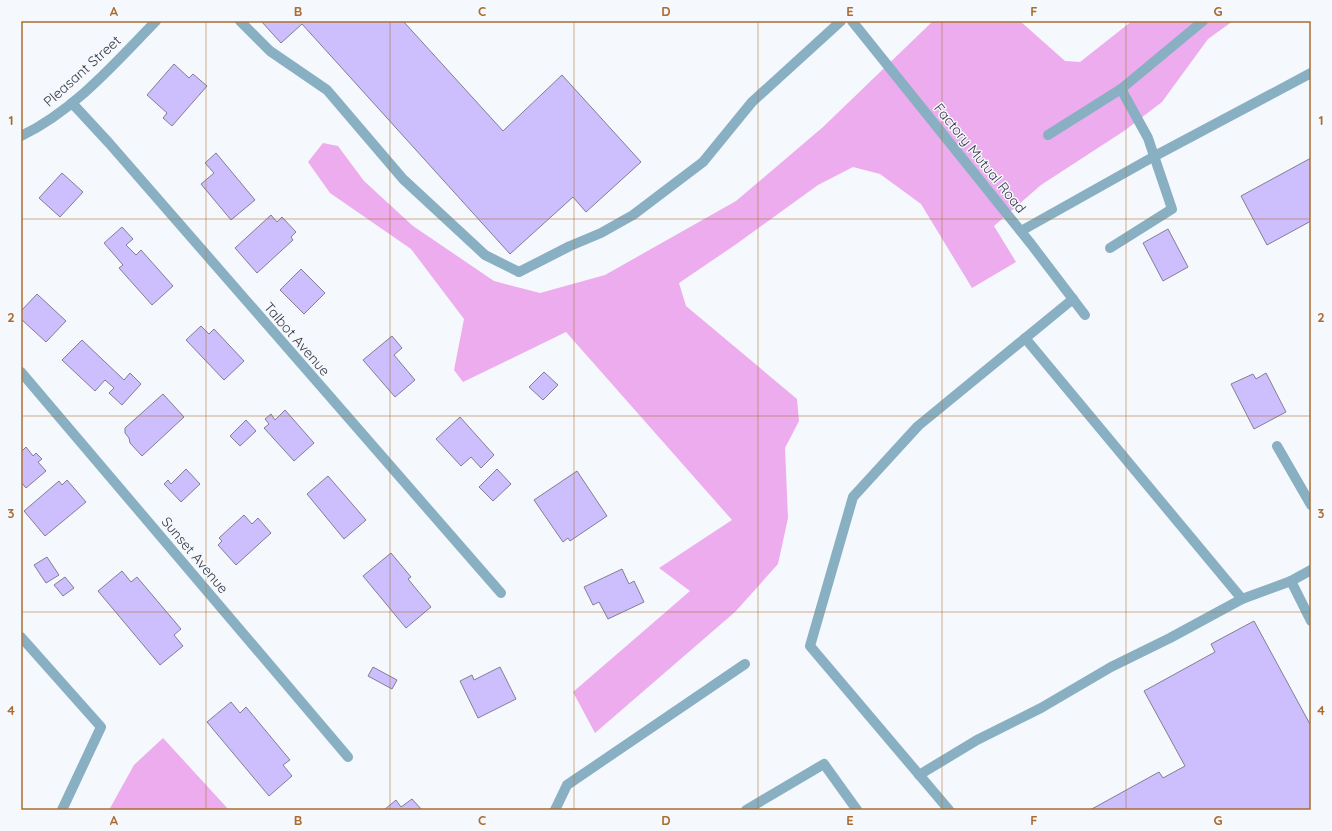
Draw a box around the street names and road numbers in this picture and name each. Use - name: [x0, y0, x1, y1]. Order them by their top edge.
- street label: Pleasant Street: [40, 31, 125, 110]
- street label: Factory Mutual Road: [930, 99, 1030, 217]
- street label: Talbot Avenue: [260, 298, 334, 380]
- street label: Sunset Avenue: [158, 513, 232, 597]

